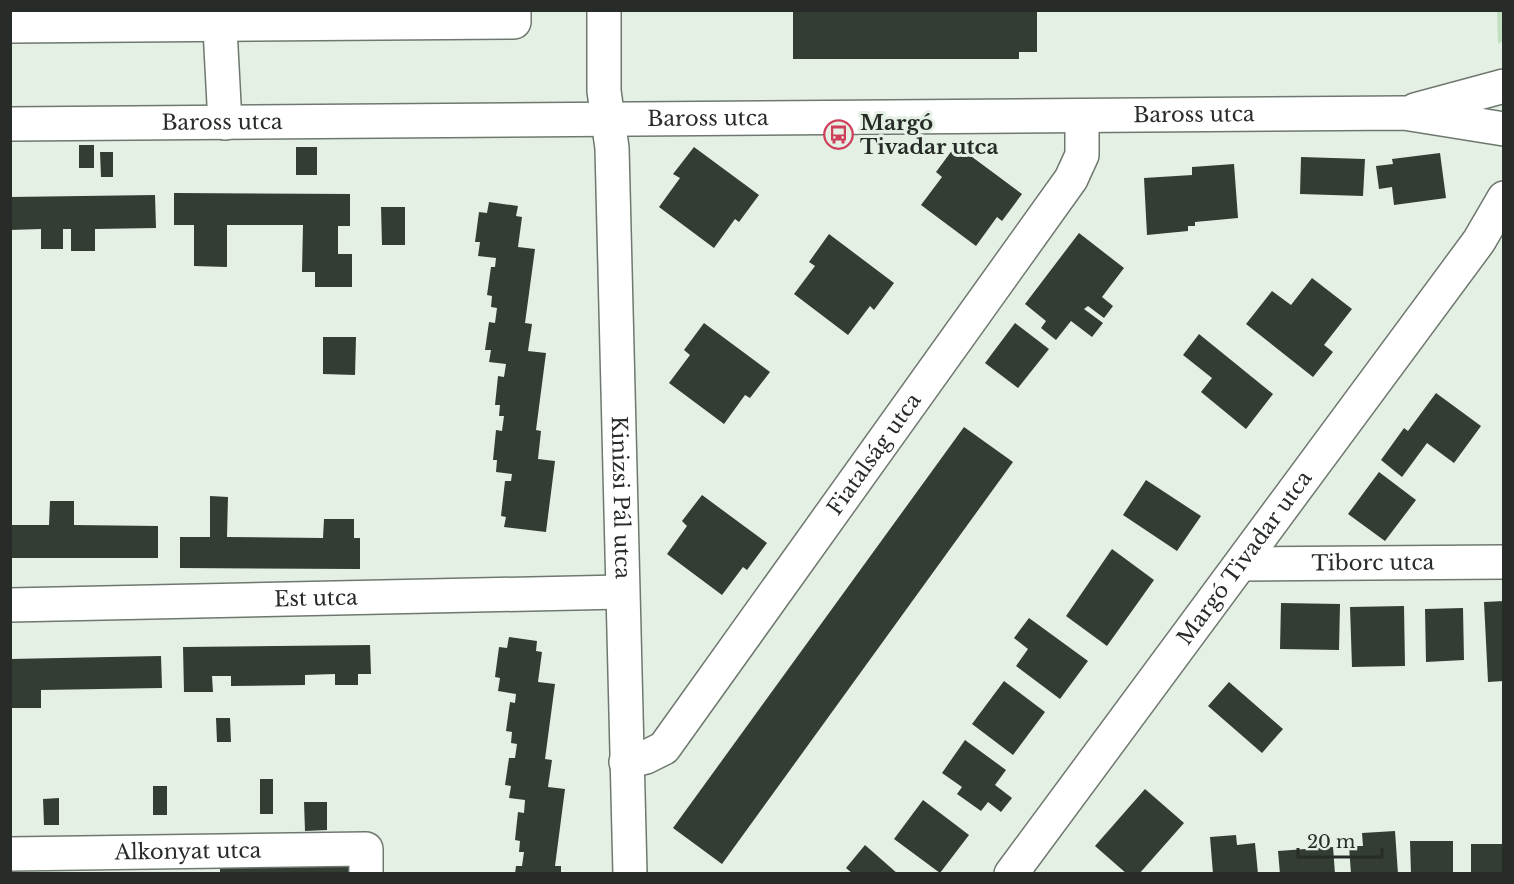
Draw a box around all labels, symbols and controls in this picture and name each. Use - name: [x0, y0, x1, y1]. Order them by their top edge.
- street label: Baross utca: [1133, 101, 1255, 128]
- street label: Baross utca: [647, 105, 769, 132]
- street label: Baross utca: [161, 109, 283, 136]
- place label: Margó Tivadar utca: [860, 110, 999, 160]
- bus stop icon: Margó Tivadar utca: [823, 119, 855, 151]
- street label: Fiatalság utca: [822, 388, 927, 520]
- street label: Kinizsi Pál utca: [606, 415, 636, 580]
- street label: Margó Tivadar utca: [1172, 466, 1318, 650]
- street label: Tiborc utca: [1311, 550, 1435, 576]
- street label: Est utca: [274, 585, 358, 612]
- scale bar: [1298, 821, 1382, 859]
- text: 20 m: [1307, 831, 1355, 853]
- street label: Alkonyat utca: [113, 837, 262, 866]

